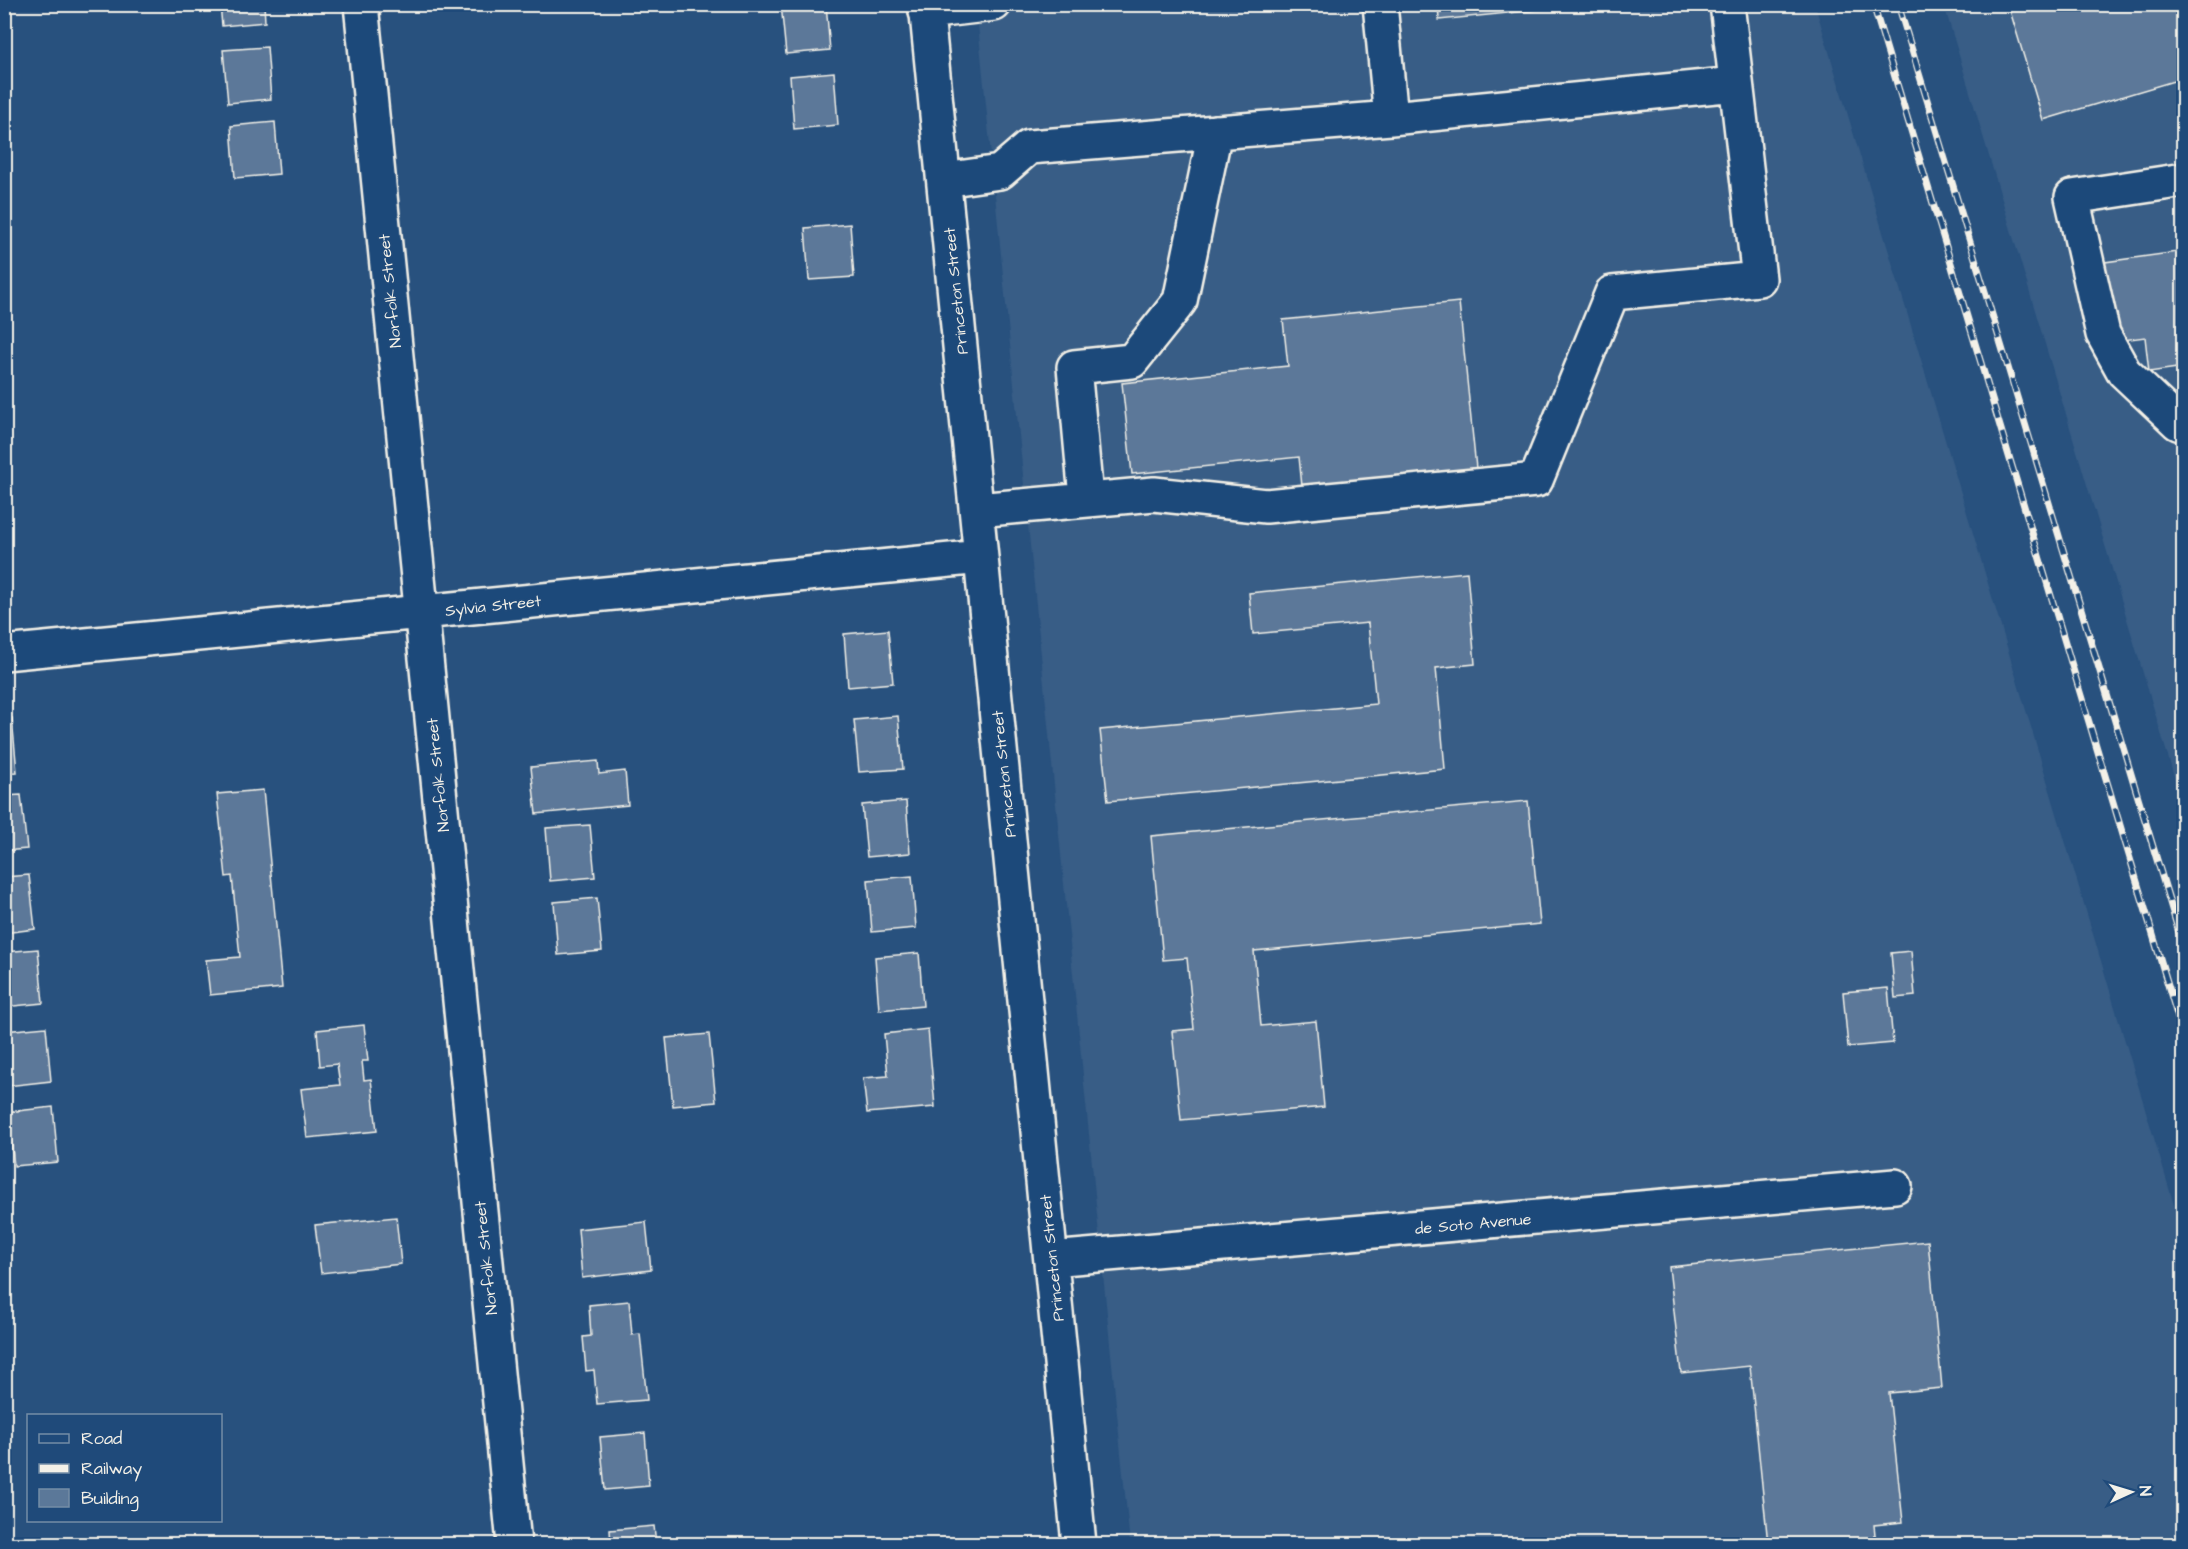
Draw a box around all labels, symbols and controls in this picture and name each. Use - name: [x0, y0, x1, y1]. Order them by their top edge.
- street label: Princeton Street: [938, 226, 974, 355]
- street label: Norfolk Street: [373, 232, 407, 349]
- street label: Sylvia Street: [444, 590, 543, 623]
- street label: Princeton Street: [986, 709, 1022, 838]
- street label: Norfolk Street: [421, 716, 455, 833]
- street label: Princeton Street: [1034, 1193, 1070, 1322]
- street label: Norfolk Street: [469, 1199, 503, 1316]
- street label: de Soto Avenue: [1414, 1208, 1532, 1240]
- legend: [27, 1414, 222, 1522]
- text: Road: [81, 1426, 122, 1451]
- text: Railway: [81, 1456, 142, 1482]
- north arrow: [2101, 1462, 2161, 1522]
- text: N: [2134, 1485, 2156, 1497]
- text: Building: [81, 1486, 139, 1512]

